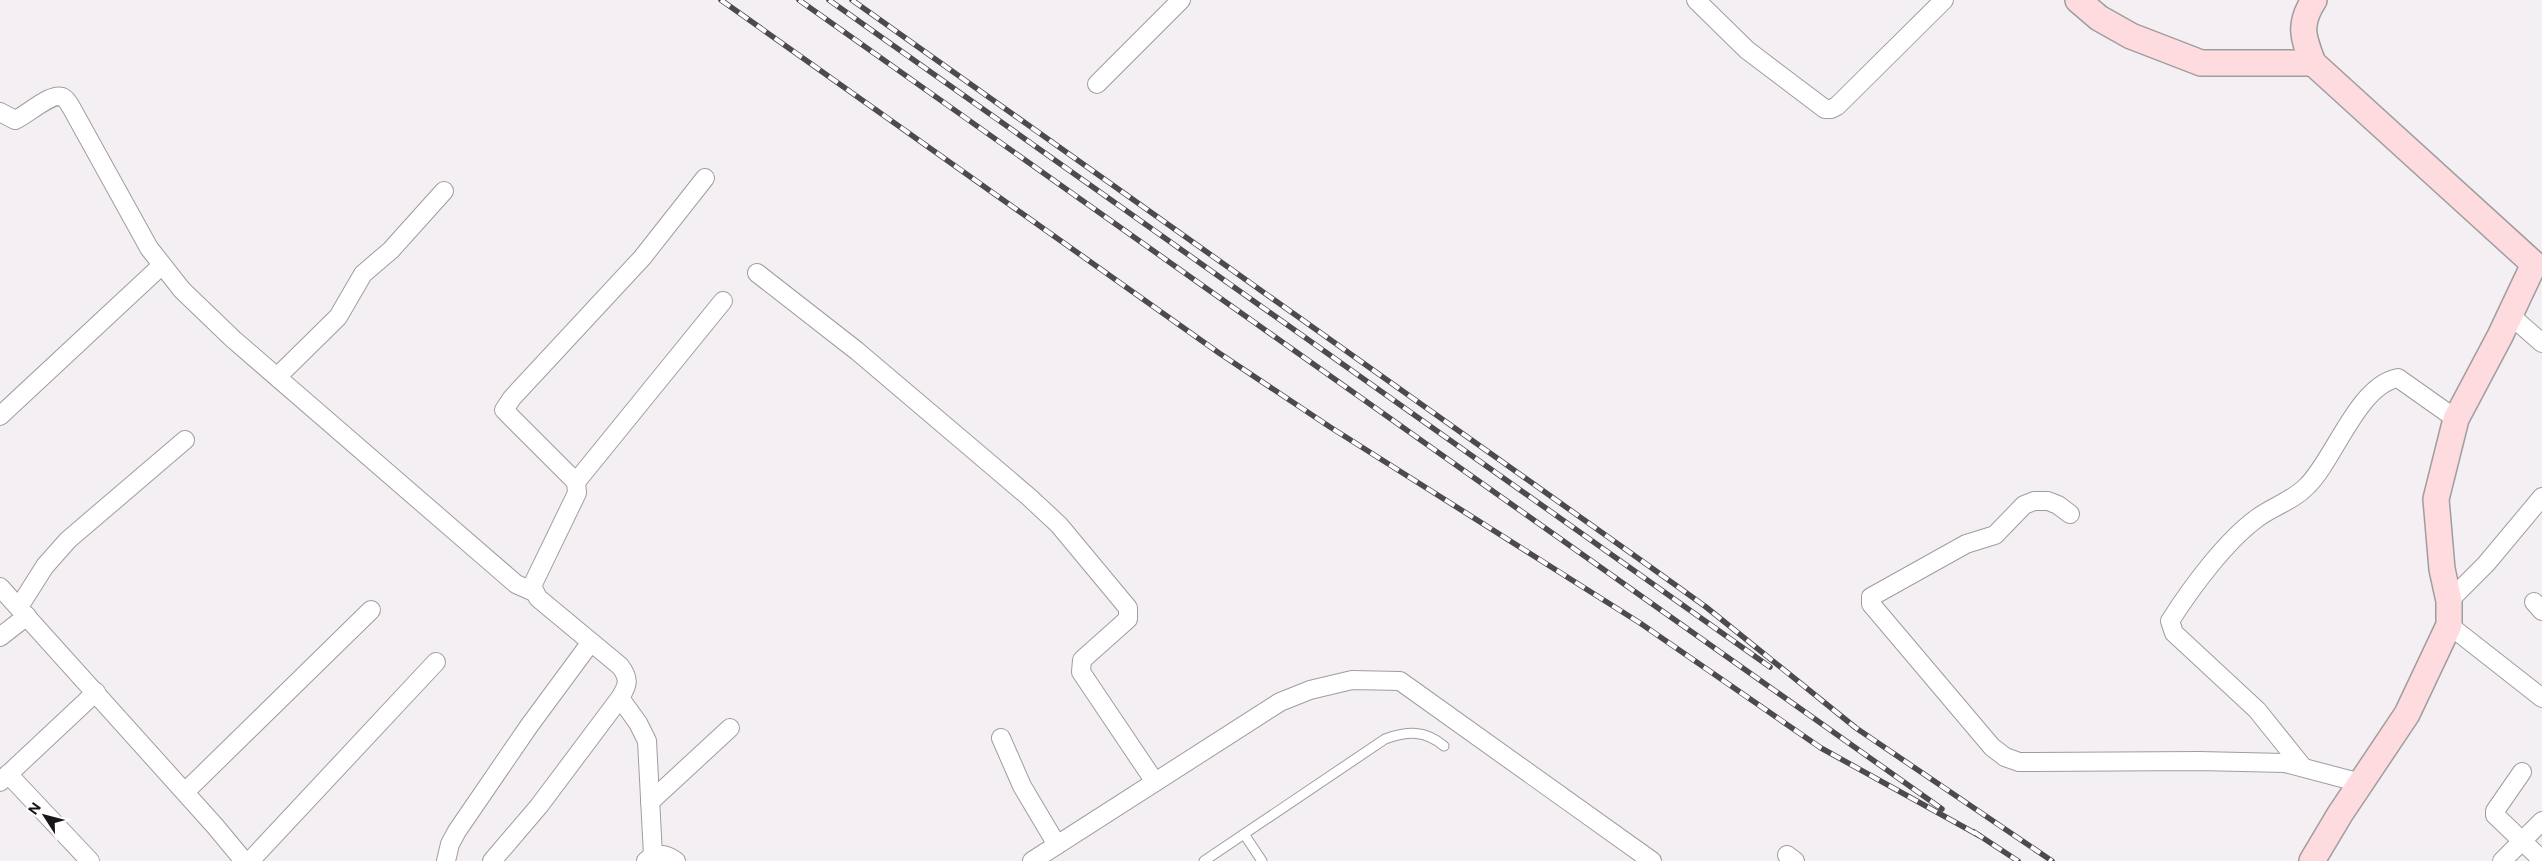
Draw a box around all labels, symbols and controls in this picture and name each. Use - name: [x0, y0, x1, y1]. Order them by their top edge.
- north arrow: [20, 791, 70, 841]
- text: N: [25, 799, 45, 818]

